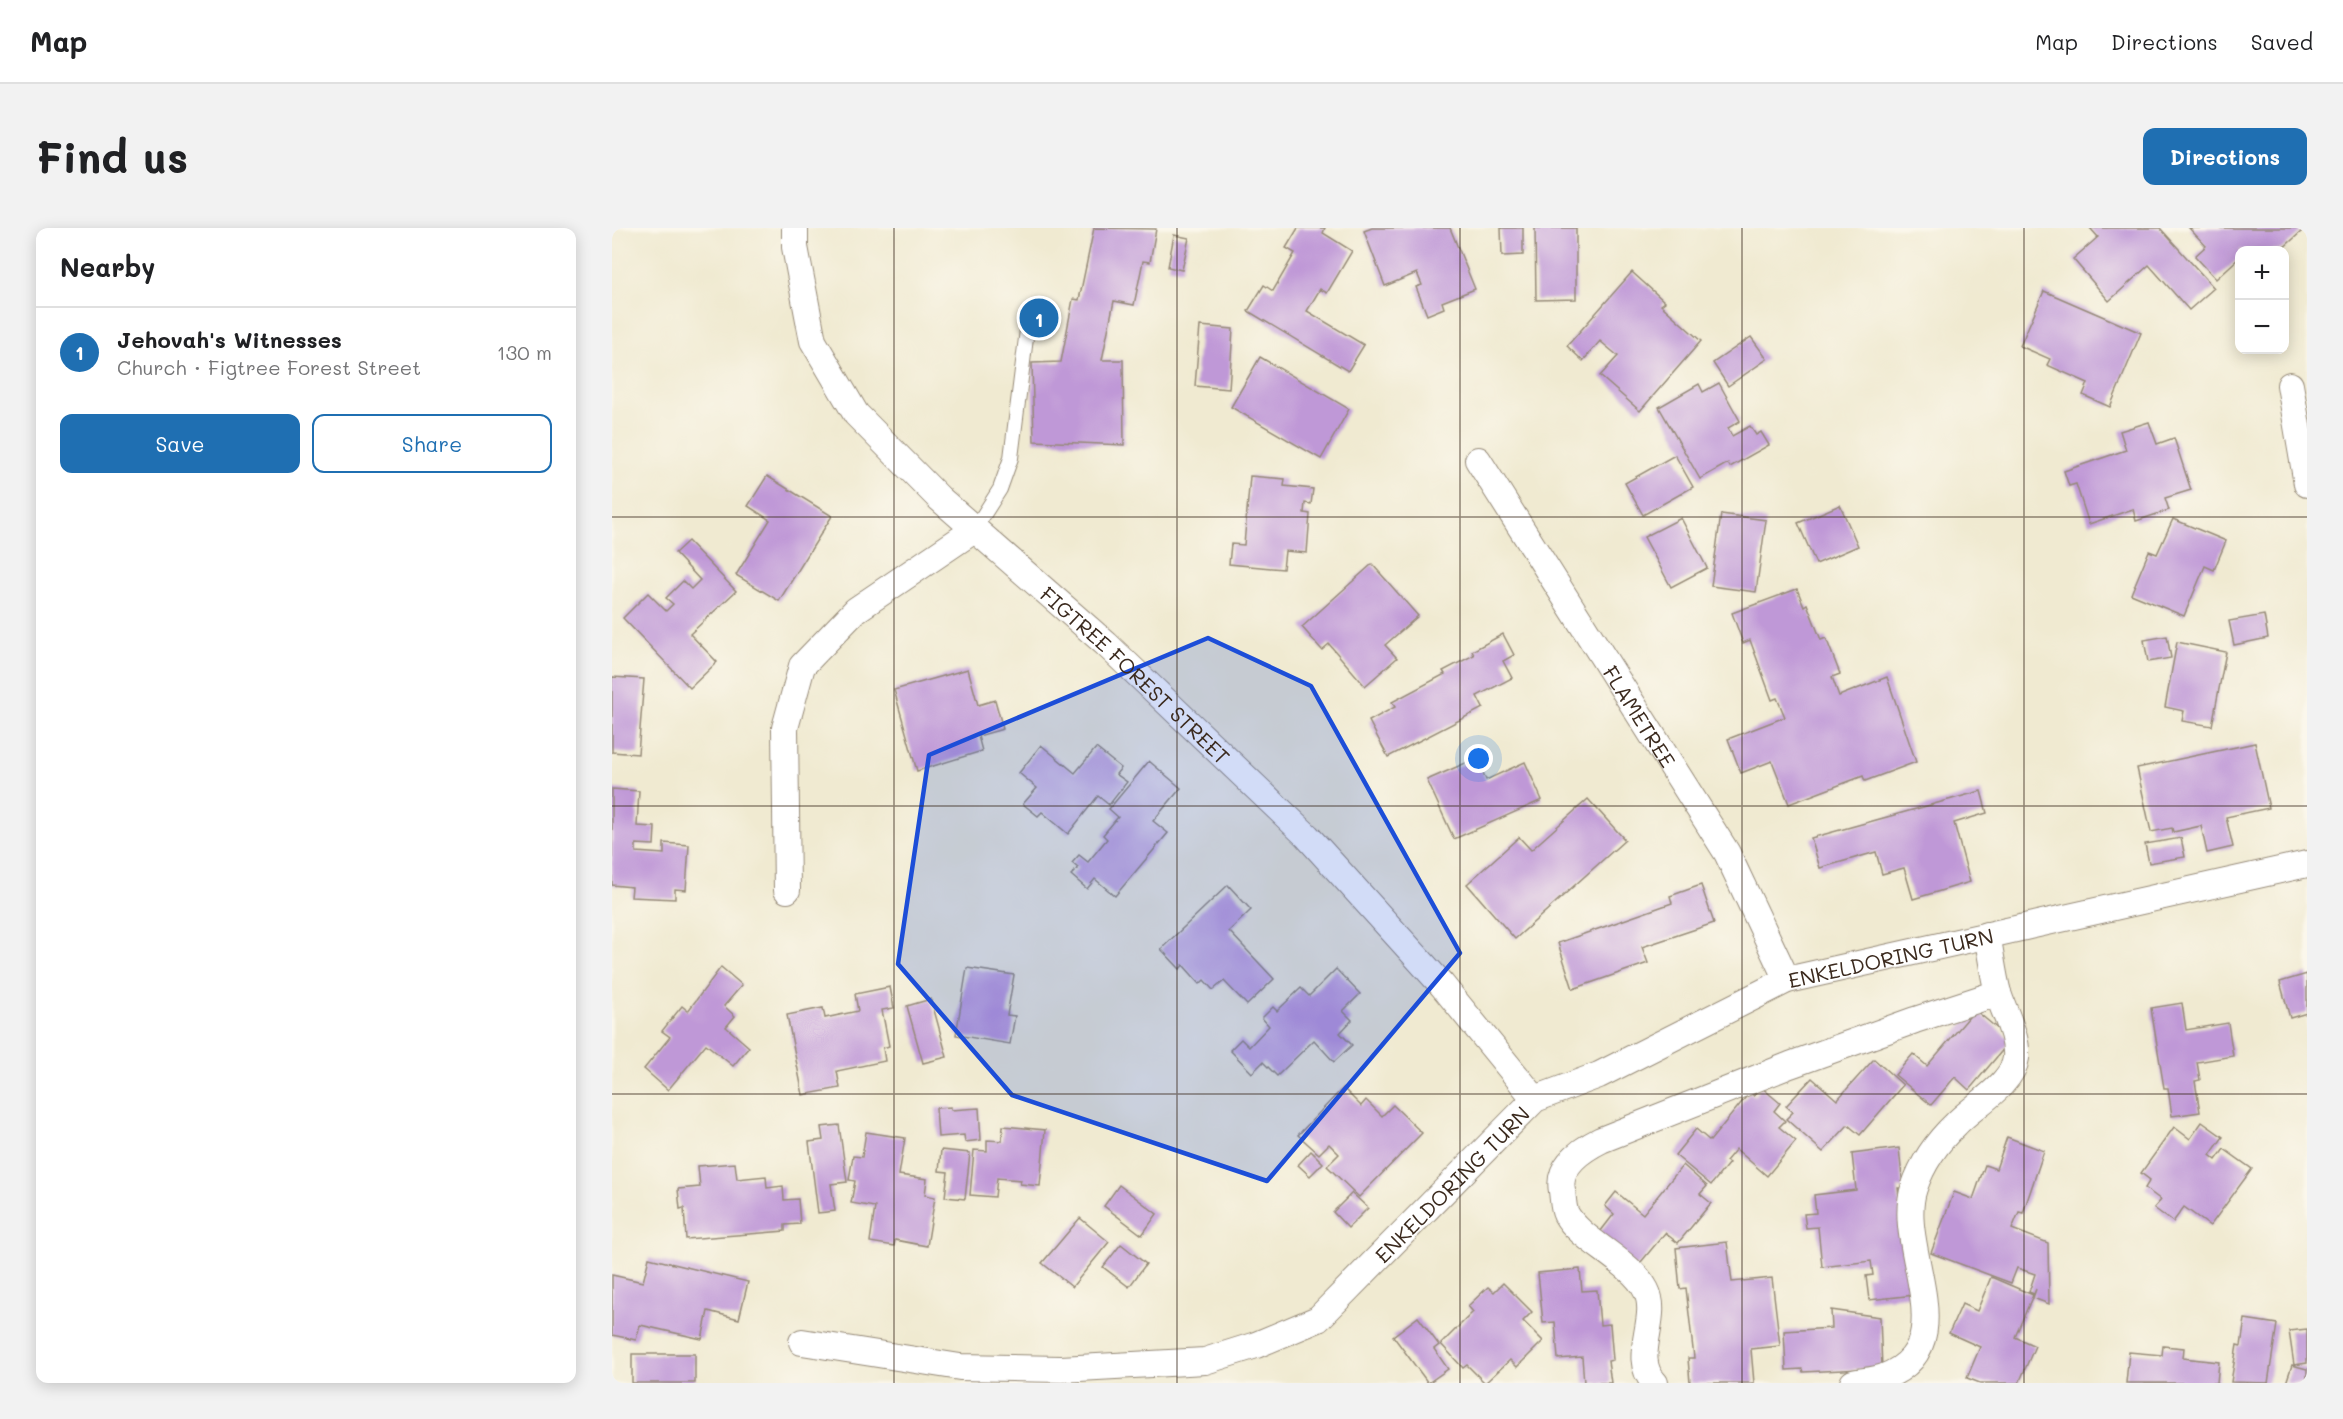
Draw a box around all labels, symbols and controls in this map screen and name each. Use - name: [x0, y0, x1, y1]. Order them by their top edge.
- text: Map: [30, 23, 87, 59]
- text: Map: [2035, 28, 2078, 55]
- text: Directions: [2111, 28, 2218, 55]
- text: Saved: [2251, 28, 2313, 55]
- button: Directions: [2143, 128, 2307, 185]
- text: Find us: [36, 129, 188, 184]
- map controls: [2235, 246, 2289, 354]
- button: +: [2235, 246, 2289, 300]
- text: Nearby: [60, 250, 155, 284]
- pin: 1: [1020, 296, 1058, 340]
- button: −: [2235, 300, 2289, 354]
- text: Jehovah's Witnesses: [117, 325, 342, 354]
- text: 1: [75, 339, 84, 365]
- text: 130 m: [497, 339, 552, 365]
- text: Church · Figtree Forest Street: [117, 354, 421, 380]
- button: Save: [60, 414, 300, 473]
- button: Share: [312, 414, 552, 473]
- street label: FIGTREE FOREST STREET: [1035, 580, 1236, 769]
- street label: FLAMETREE: [1598, 660, 1682, 772]
- your location: [1464, 744, 1493, 773]
- street label: ENKELDORING TURN: [1785, 921, 1996, 993]
- street label: ENKELDORING TURN: [1368, 1100, 1535, 1268]

